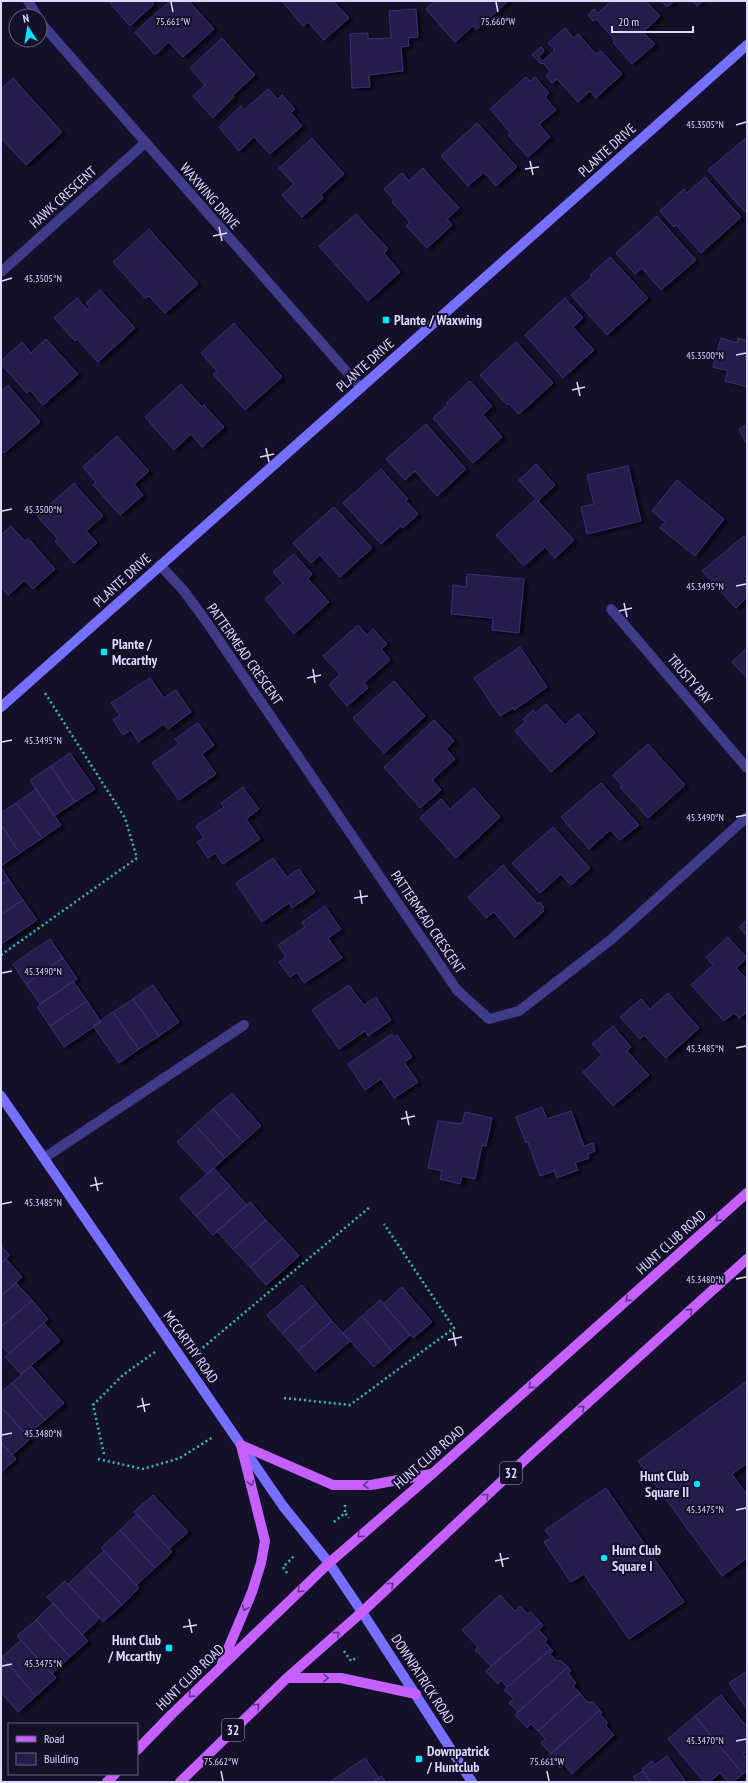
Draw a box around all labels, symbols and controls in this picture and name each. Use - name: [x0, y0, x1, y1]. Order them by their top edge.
- north arrow: [8, 8, 48, 48]
- scale bar: [612, 8, 693, 34]
- text: N: [22, 11, 30, 26]
- text: 20 m: [618, 14, 639, 29]
- text: 75.661°W: [156, 15, 190, 28]
- text: 75.660°W: [481, 15, 515, 28]
- text: 45.3505°N: [686, 118, 724, 131]
- street label: PLANTE DRIVE: [574, 119, 640, 181]
- street label: WAXWING DRIVE: [176, 159, 244, 233]
- street label: HAWK CRESCENT: [26, 162, 101, 232]
- text: 45.3505°N: [24, 272, 62, 285]
- place label: Plante / Waxwing: [394, 311, 482, 329]
- marker: Plante / Waxwing: [381, 315, 391, 325]
- street label: PLANTE DRIVE: [332, 334, 398, 396]
- text: 45.3500°N: [686, 349, 724, 362]
- text: 45.3500°N: [24, 503, 62, 516]
- street label: PLANTE DRIVE: [89, 549, 155, 611]
- text: 45.3495°N: [686, 580, 724, 593]
- street label: PATTERMEAD CRESCENT: [203, 600, 287, 709]
- place label: Plante / Mccarthy: [112, 635, 158, 669]
- marker: Plante / Mccarthy: [99, 647, 109, 657]
- street label: TRUSTY BAY: [664, 650, 717, 708]
- text: 45.3495°N: [24, 734, 62, 747]
- text: 45.3490°N: [686, 811, 724, 824]
- street label: PATTERMEAD CRESCENT: [387, 867, 469, 977]
- text: 45.3490°N: [24, 965, 62, 978]
- text: 45.3485°N: [686, 1042, 724, 1055]
- text: 45.3485°N: [24, 1196, 62, 1209]
- street label: HUNT CLUB ROAD: [632, 1206, 710, 1278]
- one-way arrow: [715, 1214, 723, 1222]
- text: 45.3480°N: [686, 1273, 724, 1286]
- one-way arrow: [625, 1295, 633, 1302]
- street label: MCCARTHY ROAD: [159, 1307, 223, 1387]
- one-way arrow: [685, 1308, 692, 1315]
- one-way arrow: [528, 1381, 536, 1389]
- one-way arrow: [577, 1406, 584, 1413]
- street label: HUNT CLUB ROAD: [390, 1421, 468, 1493]
- text: 45.3480°N: [24, 1427, 62, 1440]
- road number: 32: [500, 1462, 522, 1484]
- place label: Hunt Club Square II: [640, 1467, 689, 1501]
- marker: Hunt Club Square II: [692, 1479, 702, 1489]
- one-way arrow: [246, 1480, 254, 1486]
- one-way arrow: [363, 1481, 369, 1489]
- one-way arrow: [481, 1493, 489, 1501]
- text: 45.3475°N: [686, 1503, 724, 1516]
- one-way arrow: [357, 1531, 365, 1538]
- place label: Hunt Club Square I: [612, 1541, 661, 1575]
- marker: Hunt Club Square I: [599, 1553, 609, 1563]
- one-way arrow: [386, 1582, 394, 1590]
- one-way arrow: [297, 1585, 305, 1592]
- one-way arrow: [241, 1605, 249, 1612]
- place label: Hunt Club / Mccarthy: [107, 1631, 161, 1665]
- one-way arrow: [332, 1631, 340, 1638]
- street label: DOWNPATRICK ROAD: [387, 1631, 459, 1727]
- street label: HUNT CLUB ROAD: [152, 1640, 228, 1714]
- marker: Hunt Club / Mccarthy: [164, 1643, 174, 1653]
- text: 45.3475°N: [24, 1657, 62, 1670]
- one-way arrow: [323, 1674, 329, 1682]
- one-way arrow: [188, 1690, 196, 1698]
- one-way arrow: [252, 1703, 260, 1711]
- road number: 32: [222, 1719, 244, 1741]
- legend: [8, 1723, 138, 1775]
- text: Road: [44, 1731, 64, 1746]
- text: 45.3470°N: [686, 1734, 724, 1747]
- place label: Downpatrick / Huntclub: [426, 1742, 490, 1776]
- text: Building: [44, 1751, 79, 1766]
- marker: Downpatrick / Huntclub: [414, 1754, 424, 1764]
- text: 75.662°W: [204, 1755, 238, 1768]
- text: 75.661°W: [530, 1755, 564, 1768]

